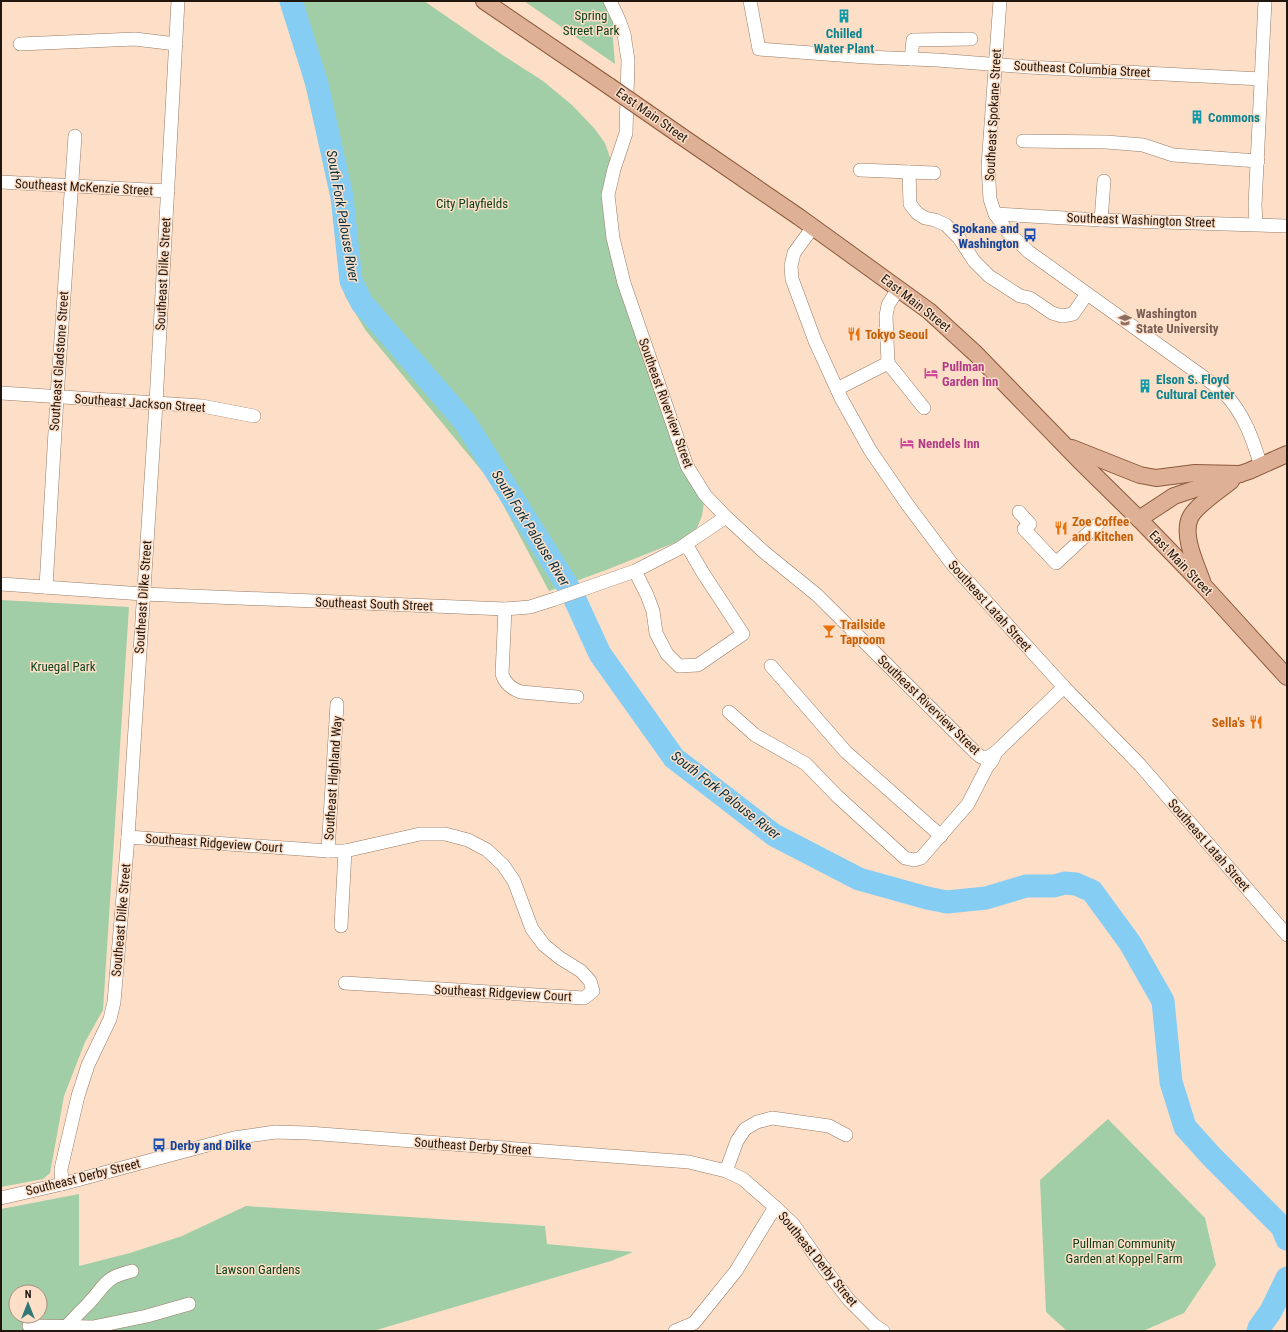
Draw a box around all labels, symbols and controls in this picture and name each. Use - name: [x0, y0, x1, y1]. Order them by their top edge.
- park label: Spring Street Park: [563, 8, 619, 38]
- building icon: Chilled Water Plant: [836, 8, 852, 24]
- place label: Chilled Water Plant: [814, 26, 874, 56]
- street label: Southeast Spokane Street: [982, 48, 1004, 181]
- street label: Southeast Columbia Street: [1013, 58, 1151, 80]
- street label: East Main Street: [613, 85, 691, 145]
- building icon: Commons: [1189, 109, 1205, 125]
- place label: Commons: [1208, 110, 1260, 125]
- water label: South Fork Palouse River: [324, 149, 363, 284]
- street label: Southeast McKenzie Street: [15, 176, 154, 198]
- park label: City Playfields: [436, 196, 508, 211]
- street label: Southeast Washington Street: [1067, 210, 1216, 230]
- street label: Southeast Dilke Street: [153, 217, 173, 331]
- place label: Spokane and Washington: [952, 221, 1019, 251]
- bus stop icon: Spokane and Washington: [1022, 227, 1038, 243]
- street label: East Main Street: [878, 271, 954, 335]
- street label: Southeast Gladstone Street: [47, 290, 71, 431]
- place label: Washington State University: [1136, 306, 1219, 336]
- school or university icon: Washington State University: [1117, 312, 1133, 328]
- restaurant icon: Tokyo Seoul: [846, 326, 862, 342]
- place label: Tokyo Seoul: [865, 327, 928, 342]
- street label: Southeast Riverview Street: [636, 336, 696, 470]
- place label: Pullman Garden Inn: [942, 359, 998, 389]
- hotel icon: Pullman Garden Inn: [923, 365, 939, 381]
- place label: Elson S. Floyd Cultural Center: [1156, 372, 1235, 402]
- building icon: Elson S. Floyd Cultural Center: [1137, 378, 1153, 394]
- street label: Southeast Jackson Street: [74, 391, 206, 415]
- hotel icon: Nendels Inn: [899, 435, 915, 451]
- place label: Nendels Inn: [918, 436, 980, 451]
- water label: South Fork Palouse River: [489, 467, 574, 590]
- place label: Zoe Coffee and Kitchen: [1072, 514, 1133, 544]
- restaurant icon: Zoe Coffee and Kitchen: [1053, 520, 1069, 536]
- street label: East Main Street: [1146, 527, 1216, 599]
- street label: Southeast Dilke Street: [132, 540, 154, 654]
- street label: Southeast Latah Street: [945, 558, 1035, 655]
- street label: Southeast South Street: [315, 594, 433, 614]
- place label: Trailside Taproom: [840, 617, 885, 647]
- bar icon: Trailside Taproom: [821, 623, 837, 639]
- street label: Southeast Riverview Street: [875, 652, 984, 758]
- park label: Kruegal Park: [30, 659, 96, 674]
- restaurant icon: Sella's: [1248, 714, 1264, 730]
- street label: Southeast Highland Way: [321, 715, 345, 841]
- place label: Sella's: [1212, 715, 1245, 730]
- water label: South Fork Palouse River: [668, 748, 784, 843]
- street label: Southeast Latah Street: [1165, 796, 1253, 894]
- street label: Southeast Ridgeview Court: [145, 831, 283, 855]
- street label: Southeast Dilke Street: [109, 863, 133, 977]
- street label: Southeast Ridgeview Court: [434, 982, 572, 1004]
- street label: Southeast Derby Street: [414, 1134, 532, 1158]
- bus stop icon: Derby and Dilke: [151, 1137, 167, 1153]
- place label: Derby and Dilke: [170, 1138, 251, 1153]
- street label: Southeast Derby Street: [24, 1155, 142, 1198]
- street label: Southeast Derby Street: [775, 1209, 861, 1309]
- park label: Pullman Community Garden at Koppel Farm: [1066, 1236, 1182, 1266]
- park label: Lawson Gardens: [215, 1262, 301, 1277]
- north arrow: [8, 1284, 48, 1324]
- text: N: [25, 1288, 32, 1301]

